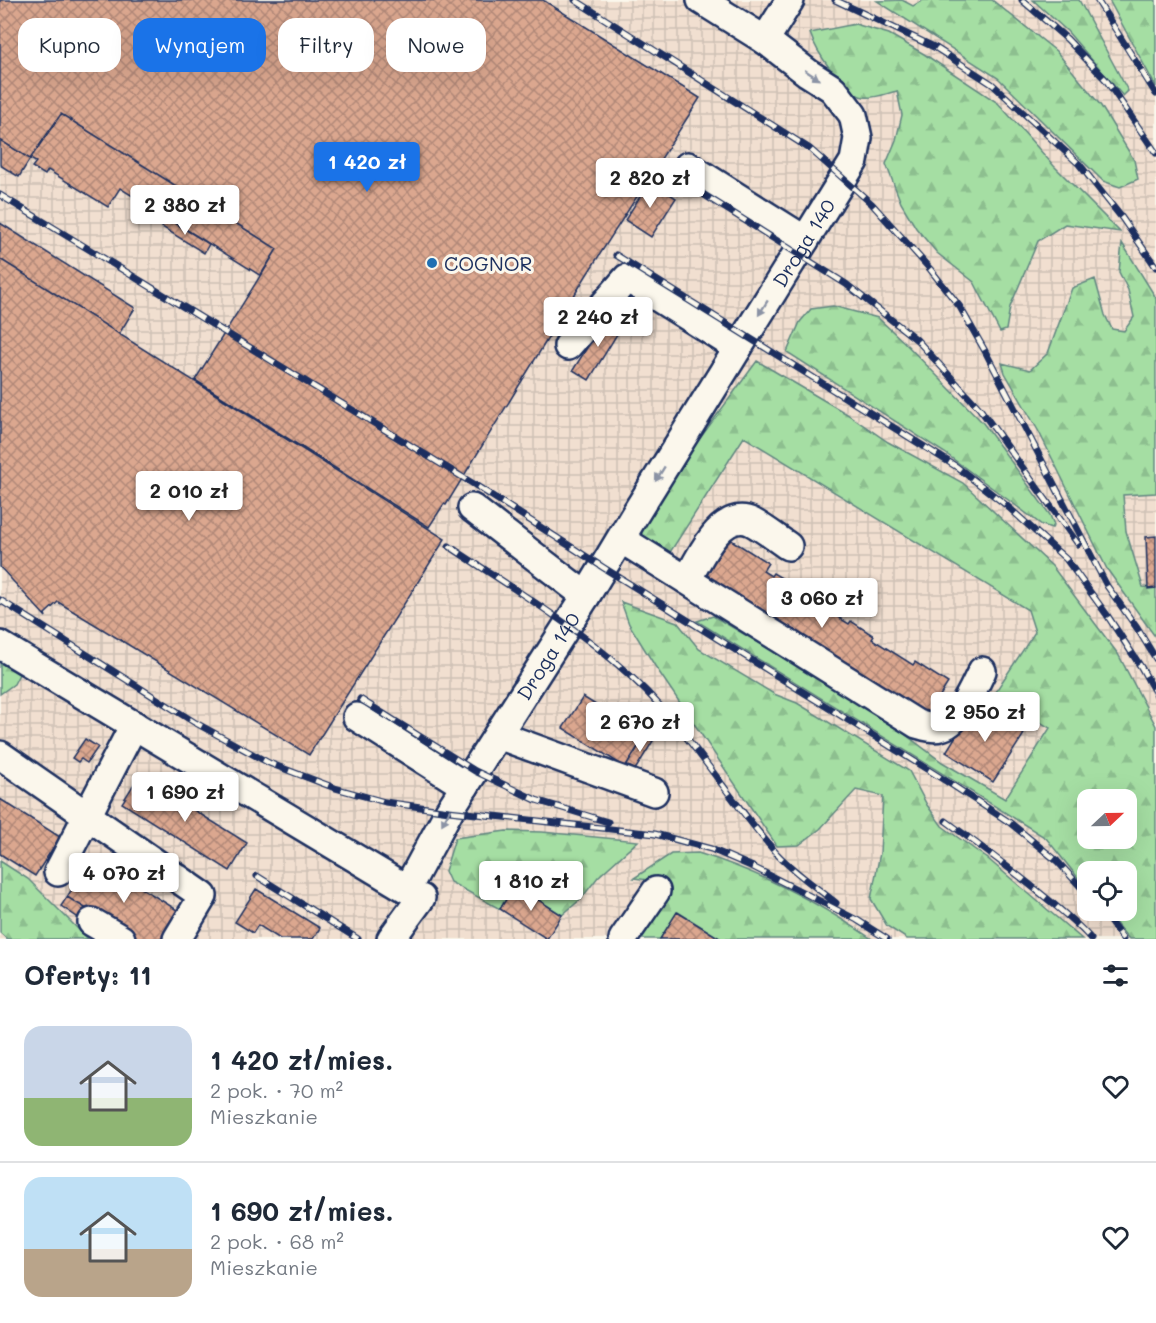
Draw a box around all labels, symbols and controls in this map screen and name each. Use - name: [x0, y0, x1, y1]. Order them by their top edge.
- chip: Kupno: [18, 18, 121, 72]
- chip: Wynajem: [133, 18, 266, 72]
- chip: Filtry: [278, 18, 374, 72]
- chip: Nowe: [386, 18, 486, 72]
- one-way arrow: [803, 69, 820, 80]
- pin: 1 420 zł: [305, 142, 429, 193]
- text: 1 420 zł: [328, 148, 406, 174]
- pin: 2 820 zł: [588, 158, 712, 209]
- text: 2 820 zł: [610, 164, 690, 190]
- pin: 2 380 zł: [123, 185, 247, 236]
- text: 2 380 zł: [144, 191, 226, 217]
- street label: Droga 140: [766, 194, 841, 292]
- place label: COGNOR: [444, 250, 532, 276]
- marker: COGNOR: [425, 256, 439, 270]
- pin: 2 240 zł: [536, 297, 660, 348]
- one-way arrow: [758, 300, 769, 316]
- text: 2 240 zł: [558, 303, 638, 329]
- one-way arrow: [655, 466, 666, 482]
- pin: 2 010 zł: [127, 471, 251, 522]
- text: 2 010 zł: [150, 477, 228, 503]
- pin: 3 060 zł: [760, 578, 884, 629]
- text: 3 060 zł: [781, 584, 863, 610]
- street label: Droga 140: [510, 607, 585, 705]
- pin: 2 950 zł: [923, 692, 1047, 743]
- text: 2 950 zł: [945, 698, 1025, 724]
- pin: 2 670 zł: [578, 702, 702, 753]
- text: 2 670 zł: [600, 708, 680, 734]
- pin: 1 690 zł: [123, 772, 247, 823]
- text: 1 690 zł: [146, 778, 224, 804]
- north arrow: [1077, 789, 1137, 849]
- map controls: [1077, 789, 1137, 921]
- one-way arrow: [441, 809, 451, 826]
- pin: 4 070 zł: [62, 853, 186, 904]
- text: 4 070 zł: [83, 859, 165, 885]
- pin: 1 810 zł: [469, 861, 593, 912]
- button: locate: [1077, 861, 1137, 921]
- text: 1 810 zł: [493, 867, 569, 893]
- text: Oferty: 11: [24, 958, 152, 992]
- icon: filters: [1099, 959, 1132, 992]
- text: 1 420 zł/mies.: [210, 1043, 393, 1077]
- icon: home: [72, 1050, 144, 1122]
- icon: heart: [1099, 1070, 1132, 1103]
- text: 2 pok. · 70 m²: [210, 1077, 343, 1103]
- text: Mieszkanie: [210, 1103, 318, 1129]
- text: 1 690 zł/mies.: [210, 1194, 394, 1228]
- icon: home: [72, 1201, 144, 1273]
- icon: heart: [1099, 1221, 1132, 1254]
- text: 2 pok. · 68 m²: [210, 1228, 344, 1254]
- text: Mieszkanie: [210, 1254, 318, 1280]

